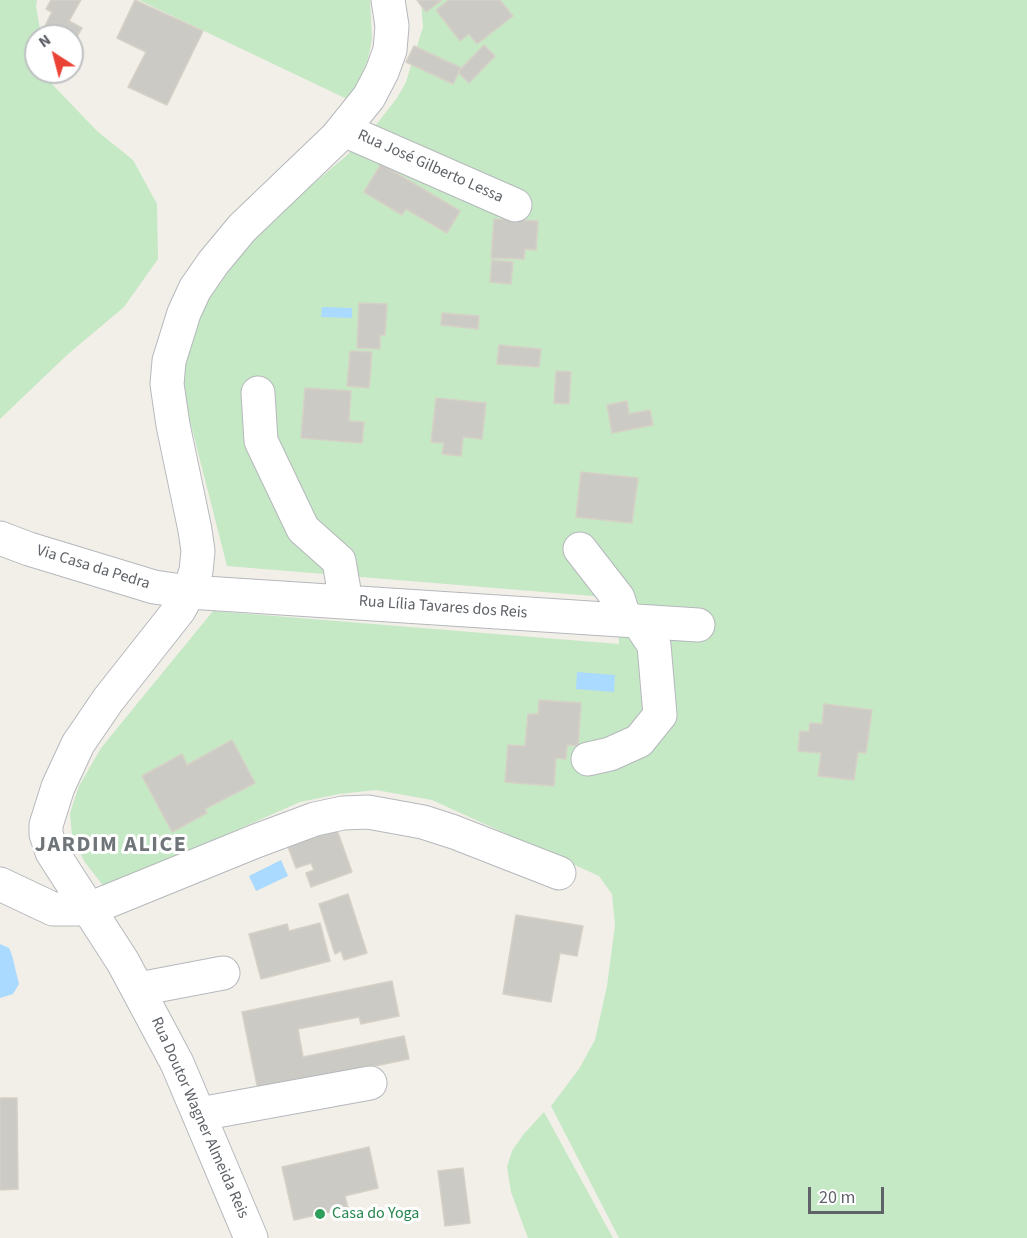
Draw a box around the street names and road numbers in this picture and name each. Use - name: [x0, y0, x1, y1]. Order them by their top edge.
- street label: Rua José Gilberto Lessa: [354, 126, 506, 208]
- street label: Via Casa da Pedra: [34, 542, 152, 594]
- street label: Rua Lília Tavares dos Reis: [358, 593, 528, 623]
- street label: Rua Doutor Wagner Almeida Reis: [146, 1014, 252, 1222]

